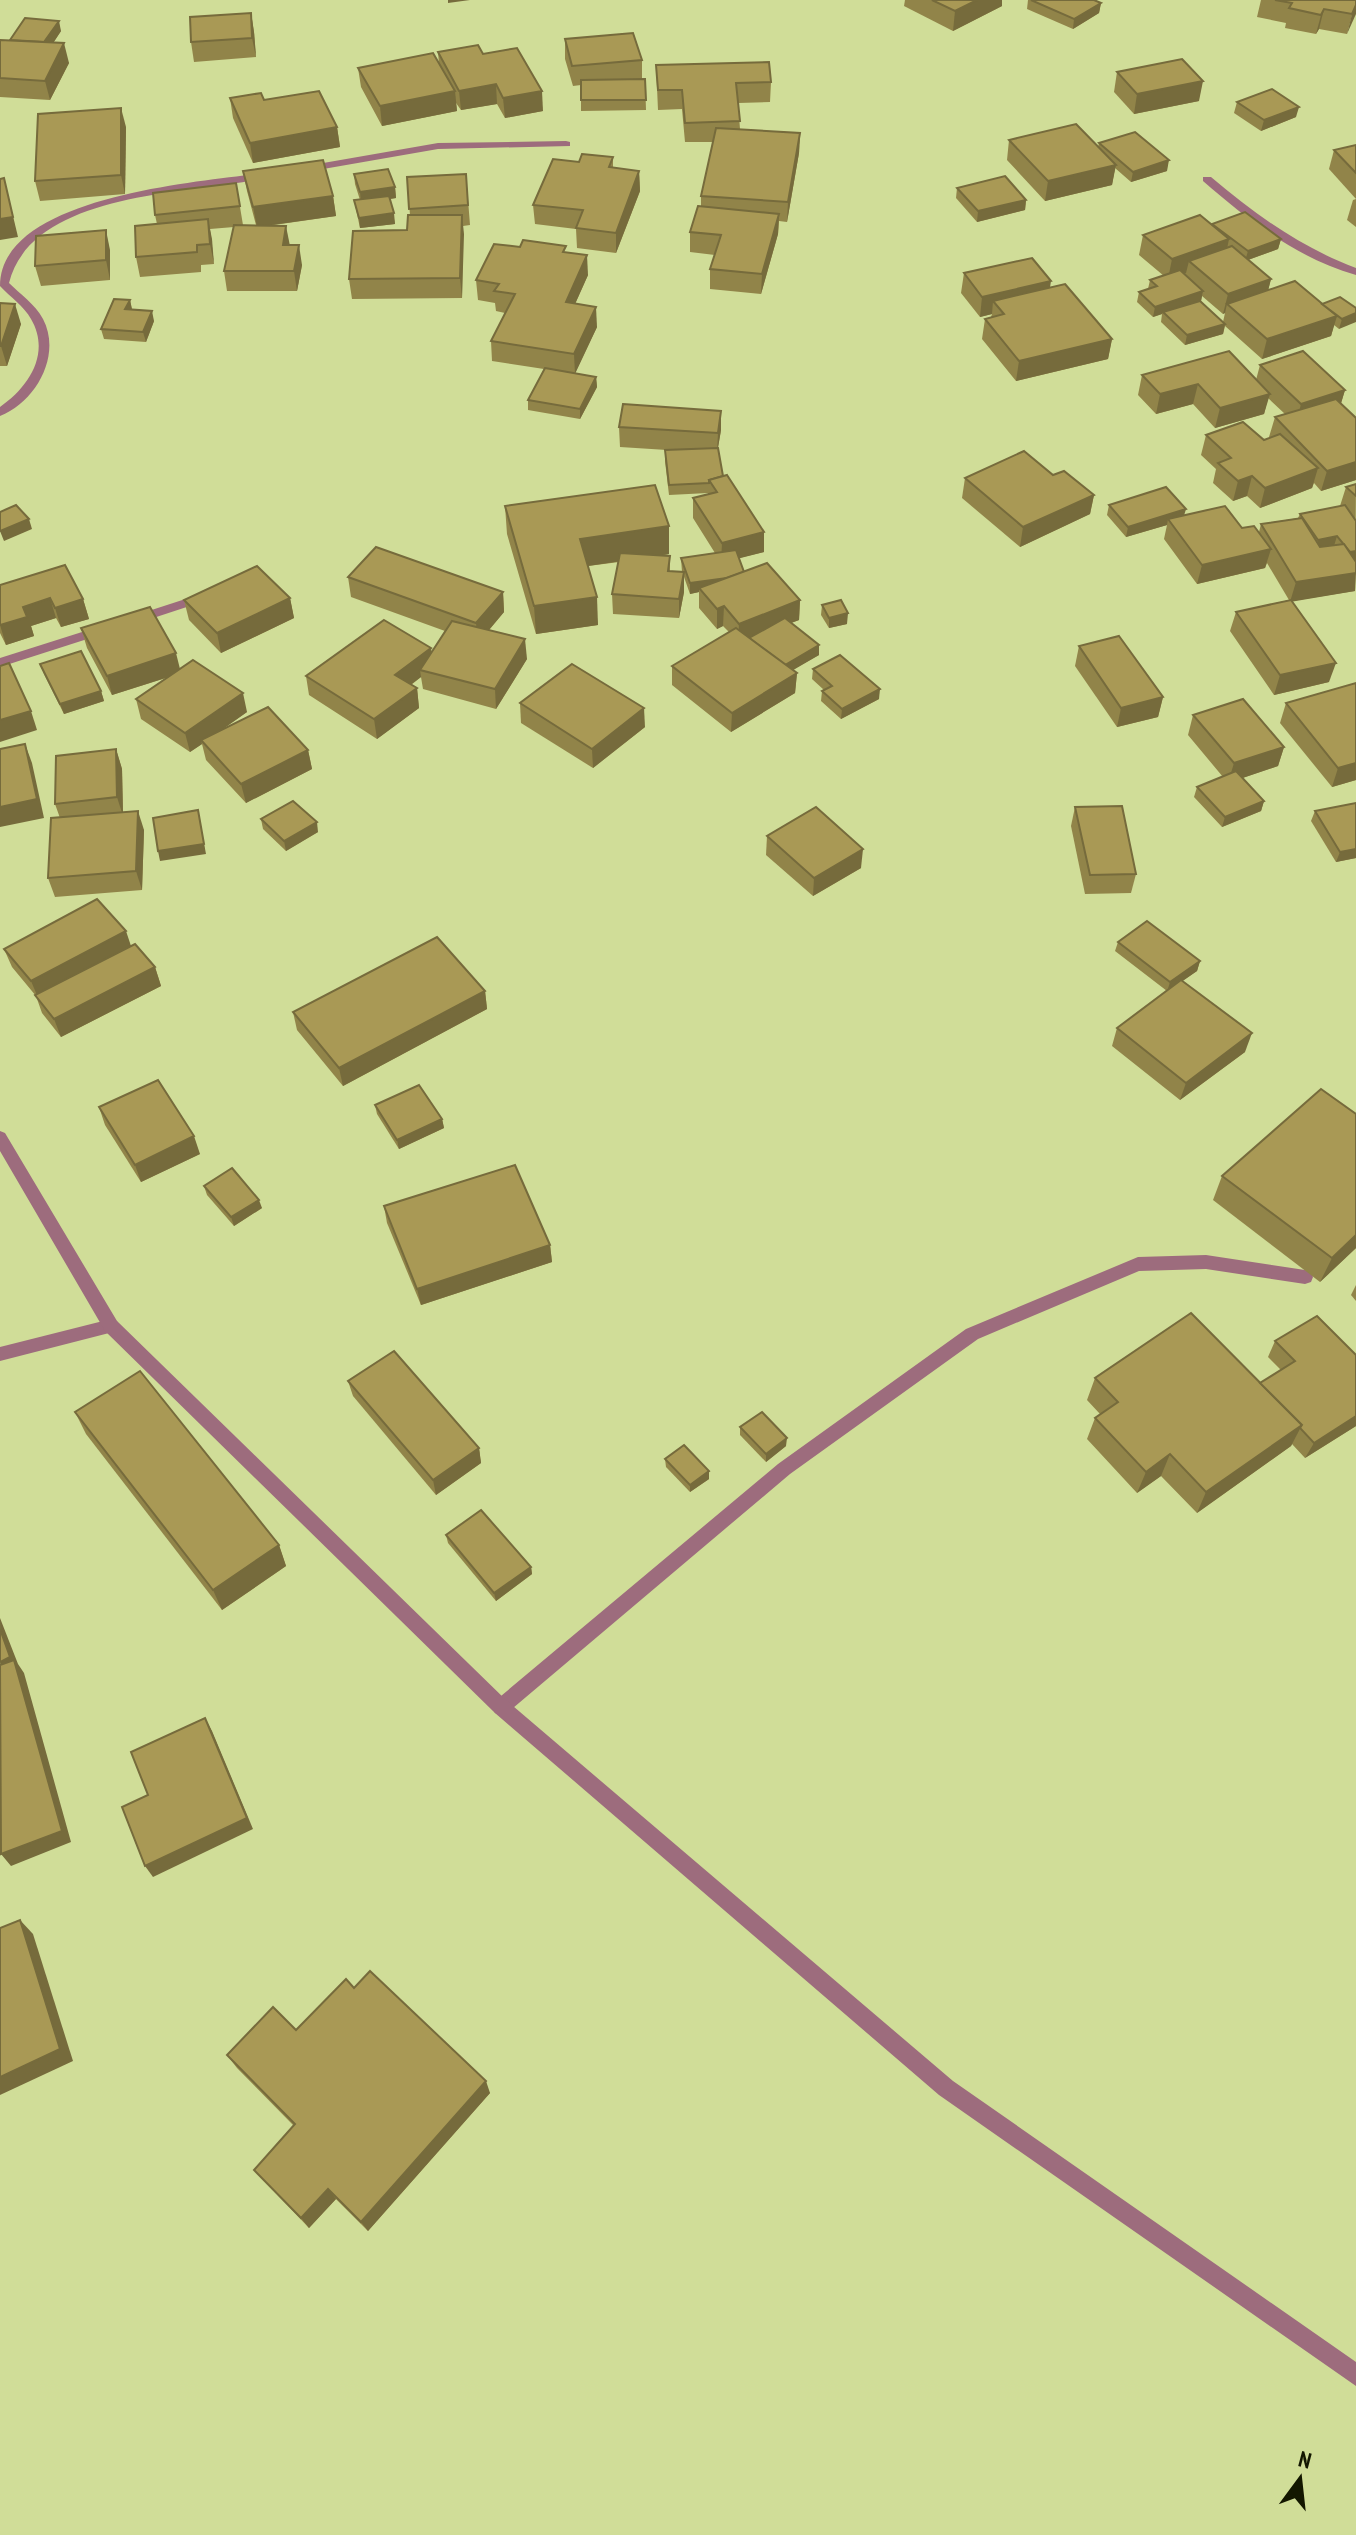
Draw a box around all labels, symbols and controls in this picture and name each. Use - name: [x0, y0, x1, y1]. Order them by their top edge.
- north arrow: [1260, 2439, 1340, 2519]
- text: N: [1296, 2445, 1315, 2475]

